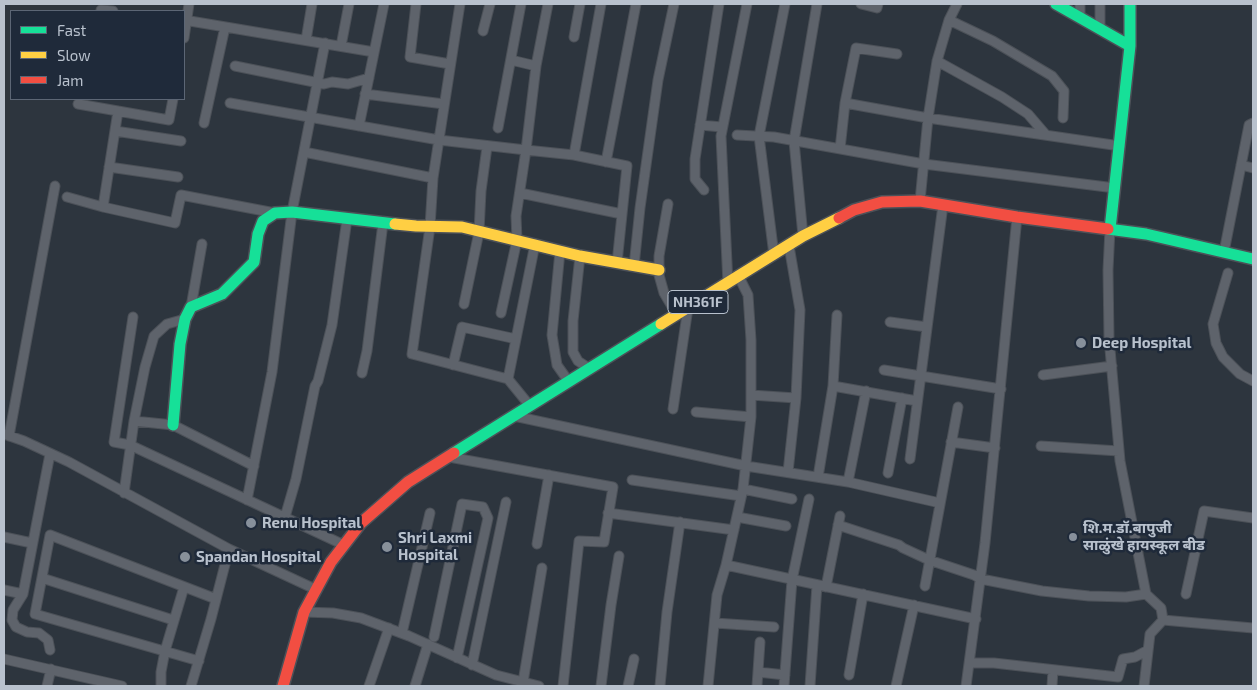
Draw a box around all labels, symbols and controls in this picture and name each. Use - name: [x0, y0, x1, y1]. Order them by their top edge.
- legend: [10, 10, 185, 100]
- text: Fast: [57, 21, 86, 39]
- text: Slow: [57, 46, 91, 64]
- text: Jam: [57, 71, 83, 89]
- road number: NH361F: [668, 290, 728, 314]
- place label: Deep Hospital: [1092, 334, 1191, 352]
- marker: Deep Hospital: [1074, 336, 1088, 350]
- place label: Renu Hospital: [262, 514, 361, 532]
- marker: Renu Hospital: [244, 516, 258, 530]
- place label: शि.म.डॉ.बापुजी साळुंखे हायस्कूल बीड: [1083, 519, 1205, 554]
- place label: Shri Laxmi Hospital: [398, 529, 472, 564]
- marker: शि.म.डॉ.बापुजी साळुंखे हायस्कूल बीड: [1067, 531, 1079, 543]
- marker: Shri Laxmi Hospital: [380, 540, 394, 554]
- place label: Spandan Hospital: [196, 548, 321, 566]
- marker: Spandan Hospital: [178, 550, 192, 564]

